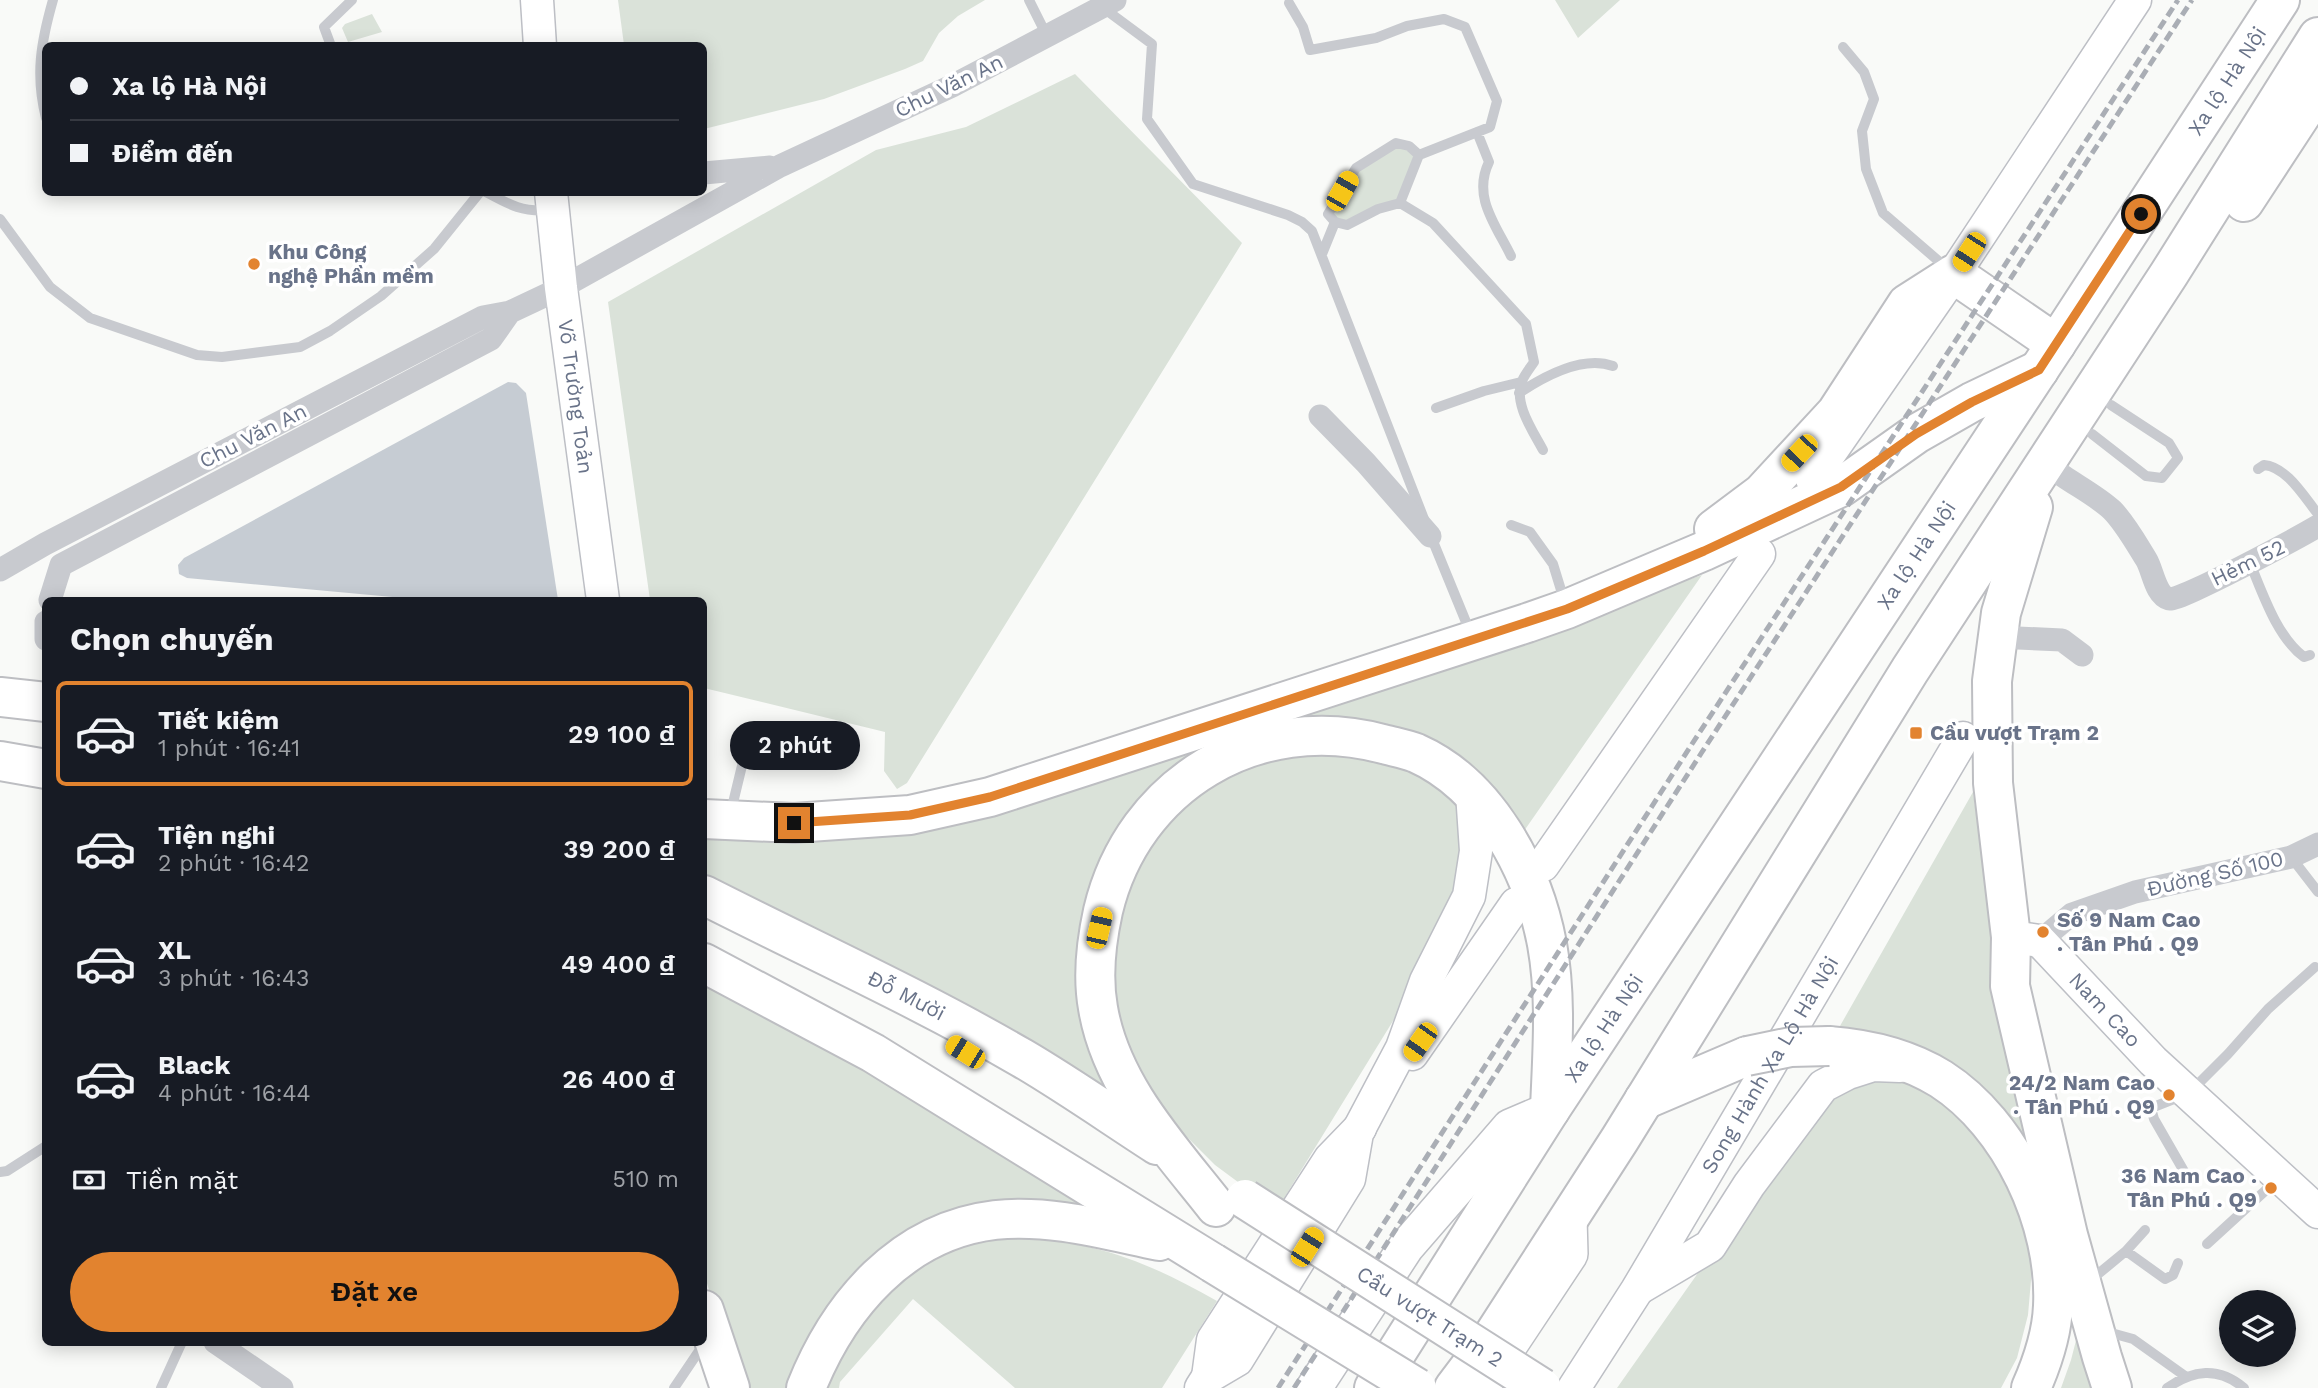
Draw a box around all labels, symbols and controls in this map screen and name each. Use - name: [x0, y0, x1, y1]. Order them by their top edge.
- street label: Xa lộ Hà Nội: [2182, 22, 2271, 140]
- street label: Chu Văn An: [891, 49, 1007, 122]
- text: Xa lộ Hà Nội: [112, 71, 267, 101]
- text: Điểm đến: [112, 138, 233, 168]
- car: [1323, 168, 1362, 214]
- route start: [2125, 198, 2157, 230]
- car: [1949, 229, 1990, 275]
- place label: Khu Công nghệ Phần mềm: [268, 239, 434, 288]
- marker: Khu Công nghệ Phần mềm: [246, 256, 262, 272]
- street label: Võ Trường Toản: [553, 317, 599, 475]
- street label: Chu Văn An: [195, 398, 311, 473]
- car: [1777, 430, 1822, 476]
- street label: Xa lộ Hà Nội: [1871, 496, 1961, 614]
- street label: Hẻm 52: [2207, 534, 2289, 591]
- text: Chọn chuyến: [70, 620, 274, 658]
- icon: car: [74, 702, 137, 765]
- text: Tiết kiệm: [158, 705, 279, 735]
- text: 29 100 ₫: [568, 719, 675, 749]
- place label: Cầu vượt Trạm 2: [1930, 720, 2099, 745]
- callout: 2 phút: [729, 722, 859, 770]
- marker: Cầu vượt Trạm 2: [1908, 725, 1924, 741]
- text: 2 phút: [758, 732, 832, 759]
- text: 1 phút · 16:41: [158, 735, 300, 762]
- route end: [778, 807, 810, 839]
- icon: car: [74, 817, 137, 880]
- text: Tiện nghi: [158, 820, 275, 850]
- text: 39 200 ₫: [563, 834, 675, 864]
- street label: Đường Số 100: [2144, 846, 2286, 901]
- text: 2 phút · 16:42: [158, 850, 309, 877]
- car: [1085, 905, 1114, 951]
- place label: Số 9 Nam Cao . Tân Phú . Q9: [2057, 907, 2200, 956]
- marker: Số 9 Nam Cao . Tân Phú . Q9: [2035, 924, 2051, 940]
- icon: car: [74, 932, 137, 995]
- text: XL: [158, 935, 191, 965]
- text: 49 400 ₫: [561, 949, 675, 979]
- street label: Song Hành Xa Lộ Hà Nội: [1696, 951, 1843, 1178]
- text: 3 phút · 16:43: [158, 965, 309, 992]
- street label: Đỗ Mười: [863, 965, 950, 1025]
- street label: Nam Cao: [2064, 967, 2146, 1052]
- street label: Xa lộ Hà Nội: [1559, 969, 1648, 1087]
- car: [1400, 1019, 1441, 1065]
- car: [942, 1032, 989, 1072]
- icon: car: [74, 1047, 137, 1110]
- text: Black: [158, 1050, 230, 1080]
- text: 26 400 ₫: [562, 1064, 675, 1094]
- place label: 24/2 Nam Cao . Tân Phú . Q9: [2009, 1070, 2155, 1119]
- text: 4 phút · 16:44: [158, 1080, 311, 1107]
- marker: 24/2 Nam Cao . Tân Phú . Q9: [2161, 1087, 2177, 1103]
- icon: cash: [70, 1161, 108, 1199]
- place label: 36 Nam Cao . Tân Phú . Q9: [2121, 1163, 2257, 1212]
- text: Tiền mặt: [126, 1165, 238, 1195]
- text: 510 m: [613, 1166, 679, 1193]
- marker: 36 Nam Cao . Tân Phú . Q9: [2263, 1180, 2279, 1196]
- car: [1287, 1224, 1328, 1270]
- button: Đặt xe: [70, 1252, 679, 1332]
- street label: Cầu vượt Trạm 2: [1352, 1260, 1508, 1372]
- map controls: [2219, 1290, 2296, 1367]
- button: layers: [2219, 1290, 2296, 1367]

